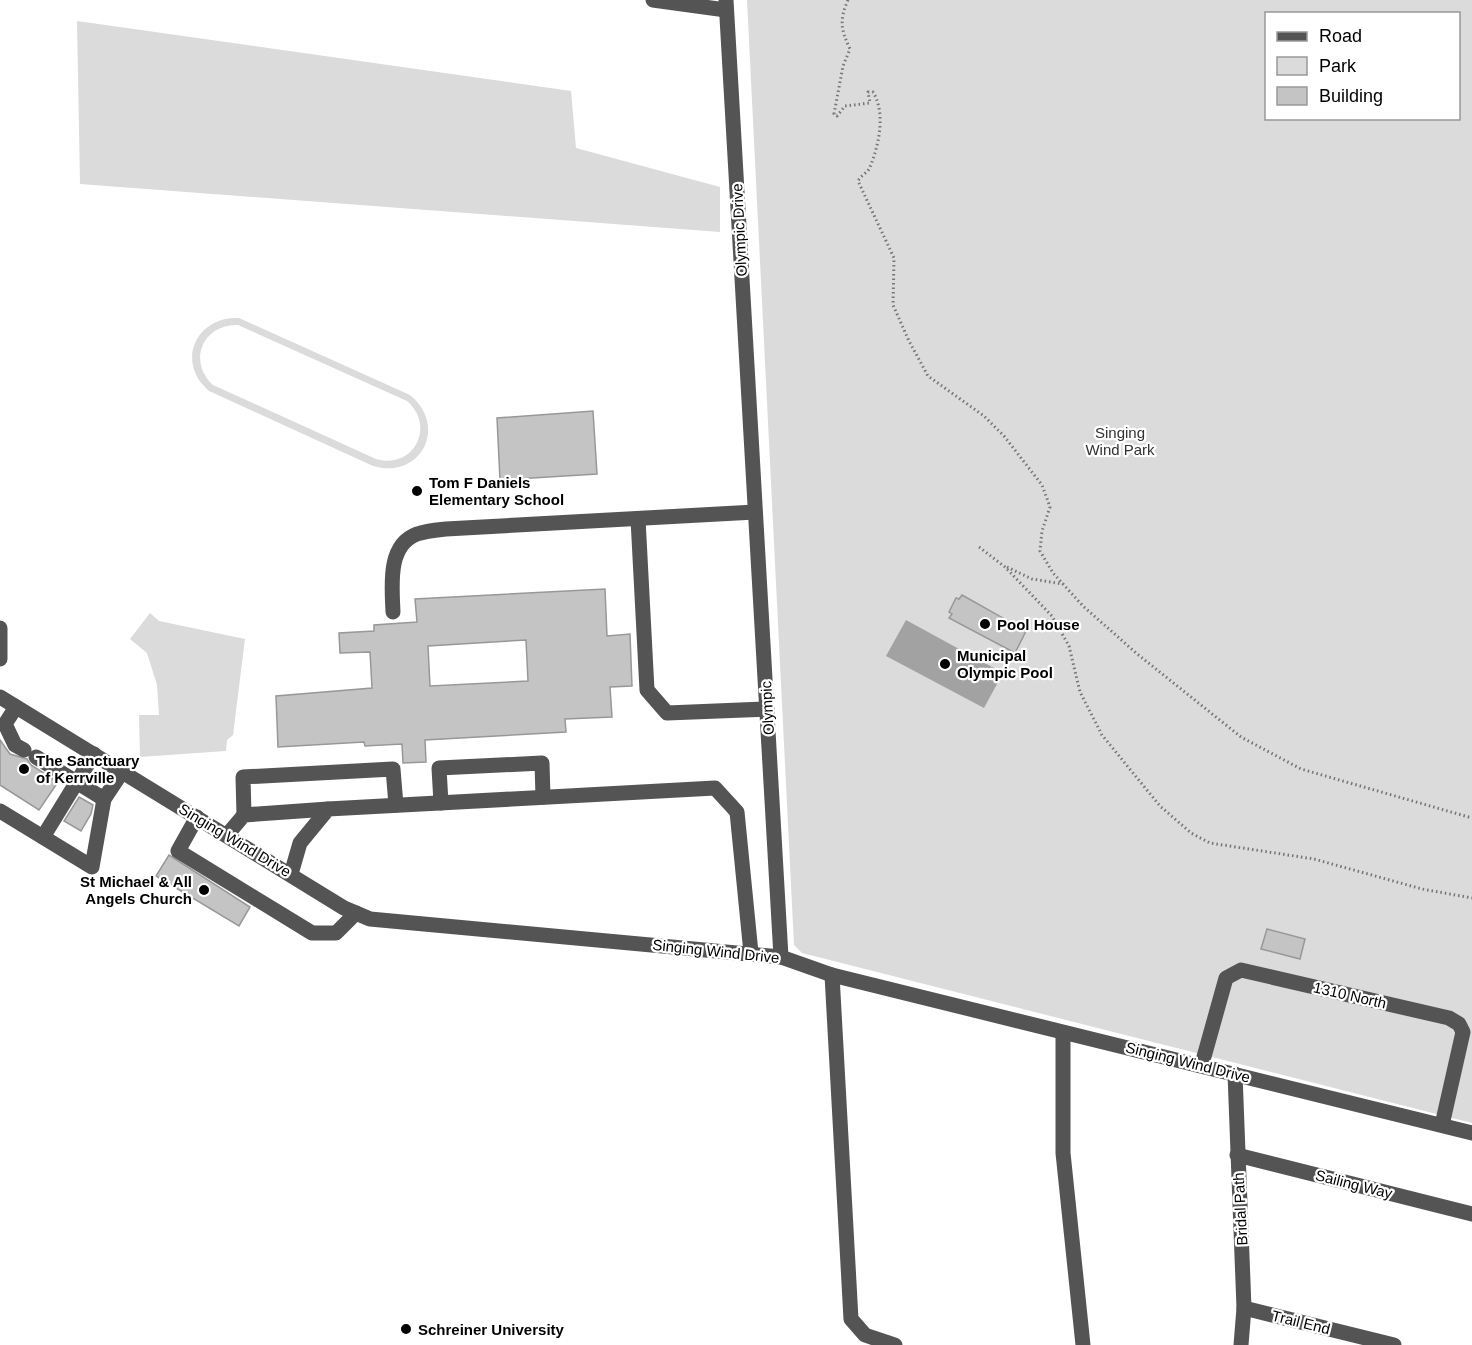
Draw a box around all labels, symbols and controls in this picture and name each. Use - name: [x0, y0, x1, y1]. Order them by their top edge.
- legend: [1265, 12, 1460, 120]
- text: Road: [1319, 26, 1362, 46]
- text: Park: [1319, 56, 1357, 76]
- text: Building: [1319, 86, 1383, 106]
- street label: Olympic Drive: [728, 183, 750, 277]
- park label: Singing Wind Park: [1085, 424, 1155, 458]
- place label: Tom F Daniels Elementary School: [429, 474, 564, 508]
- marker: Tom F Daniels Elementary School: [410, 484, 424, 498]
- place label: Pool House: [997, 616, 1080, 633]
- marker: Pool House: [978, 617, 992, 631]
- place label: Municipal Olympic Pool: [957, 647, 1053, 681]
- marker: Municipal Olympic Pool: [938, 657, 952, 671]
- street label: Olympic: [757, 680, 777, 735]
- place label: The Sanctuary of Kerrville: [36, 752, 140, 786]
- marker: The Sanctuary of Kerrville: [17, 762, 31, 776]
- street label: Singing Wind Drive: [176, 800, 294, 880]
- place label: St Michael & All Angels Church: [80, 873, 192, 907]
- marker: St Michael & All Angels Church: [197, 883, 211, 897]
- street label: Singing Wind Drive: [652, 936, 780, 966]
- street label: 1310 North: [1312, 978, 1388, 1012]
- street label: Singing Wind Drive: [1124, 1038, 1252, 1086]
- street label: Sailing Way: [1314, 1166, 1395, 1202]
- street label: Bridal Path: [1230, 1172, 1250, 1246]
- street label: Trail End: [1270, 1307, 1332, 1337]
- place label: Schreiner University: [418, 1321, 565, 1338]
- marker: Schreiner University: [399, 1322, 413, 1336]

